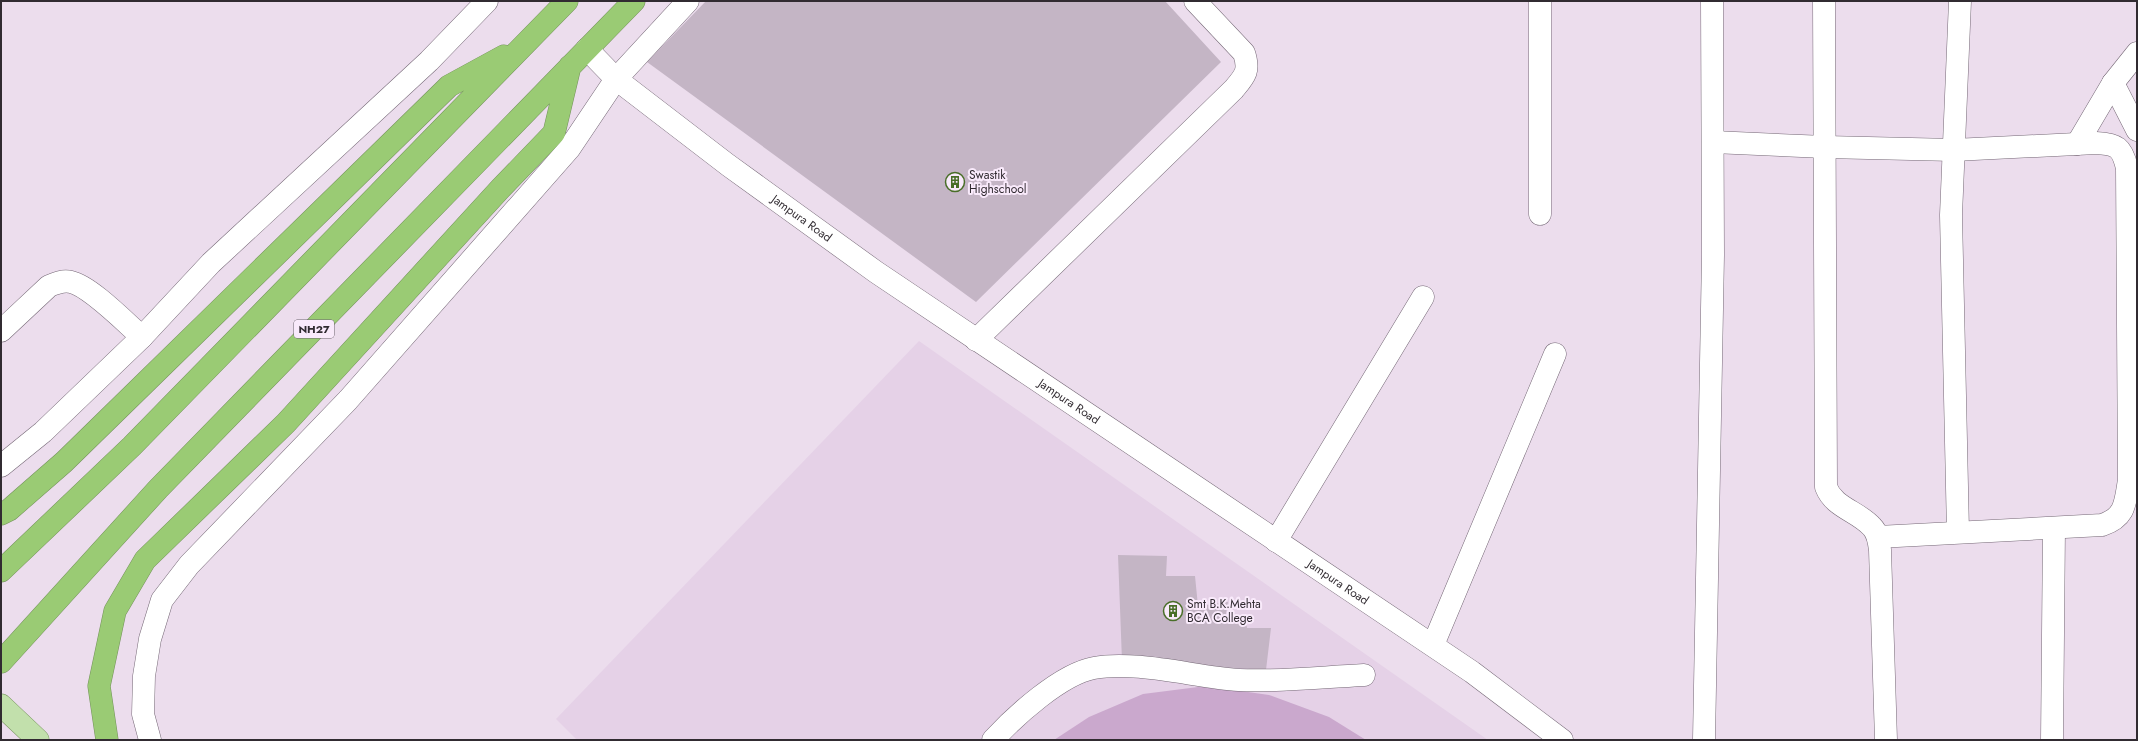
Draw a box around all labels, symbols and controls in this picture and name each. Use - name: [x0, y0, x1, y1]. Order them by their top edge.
- place label: Swastik Highschool: [969, 166, 1027, 198]
- building icon: Swastik Highschool: [944, 171, 966, 193]
- street label: Jampura Road: [766, 189, 836, 246]
- road number: NH27: [294, 320, 334, 338]
- street label: Jampura Road: [1033, 373, 1103, 429]
- street label: Jampura Road: [1302, 554, 1372, 609]
- place label: Smt B.K.Mehta BCA College: [1187, 595, 1261, 627]
- building icon: Smt B.K.Mehta BCA College: [1162, 600, 1184, 622]

